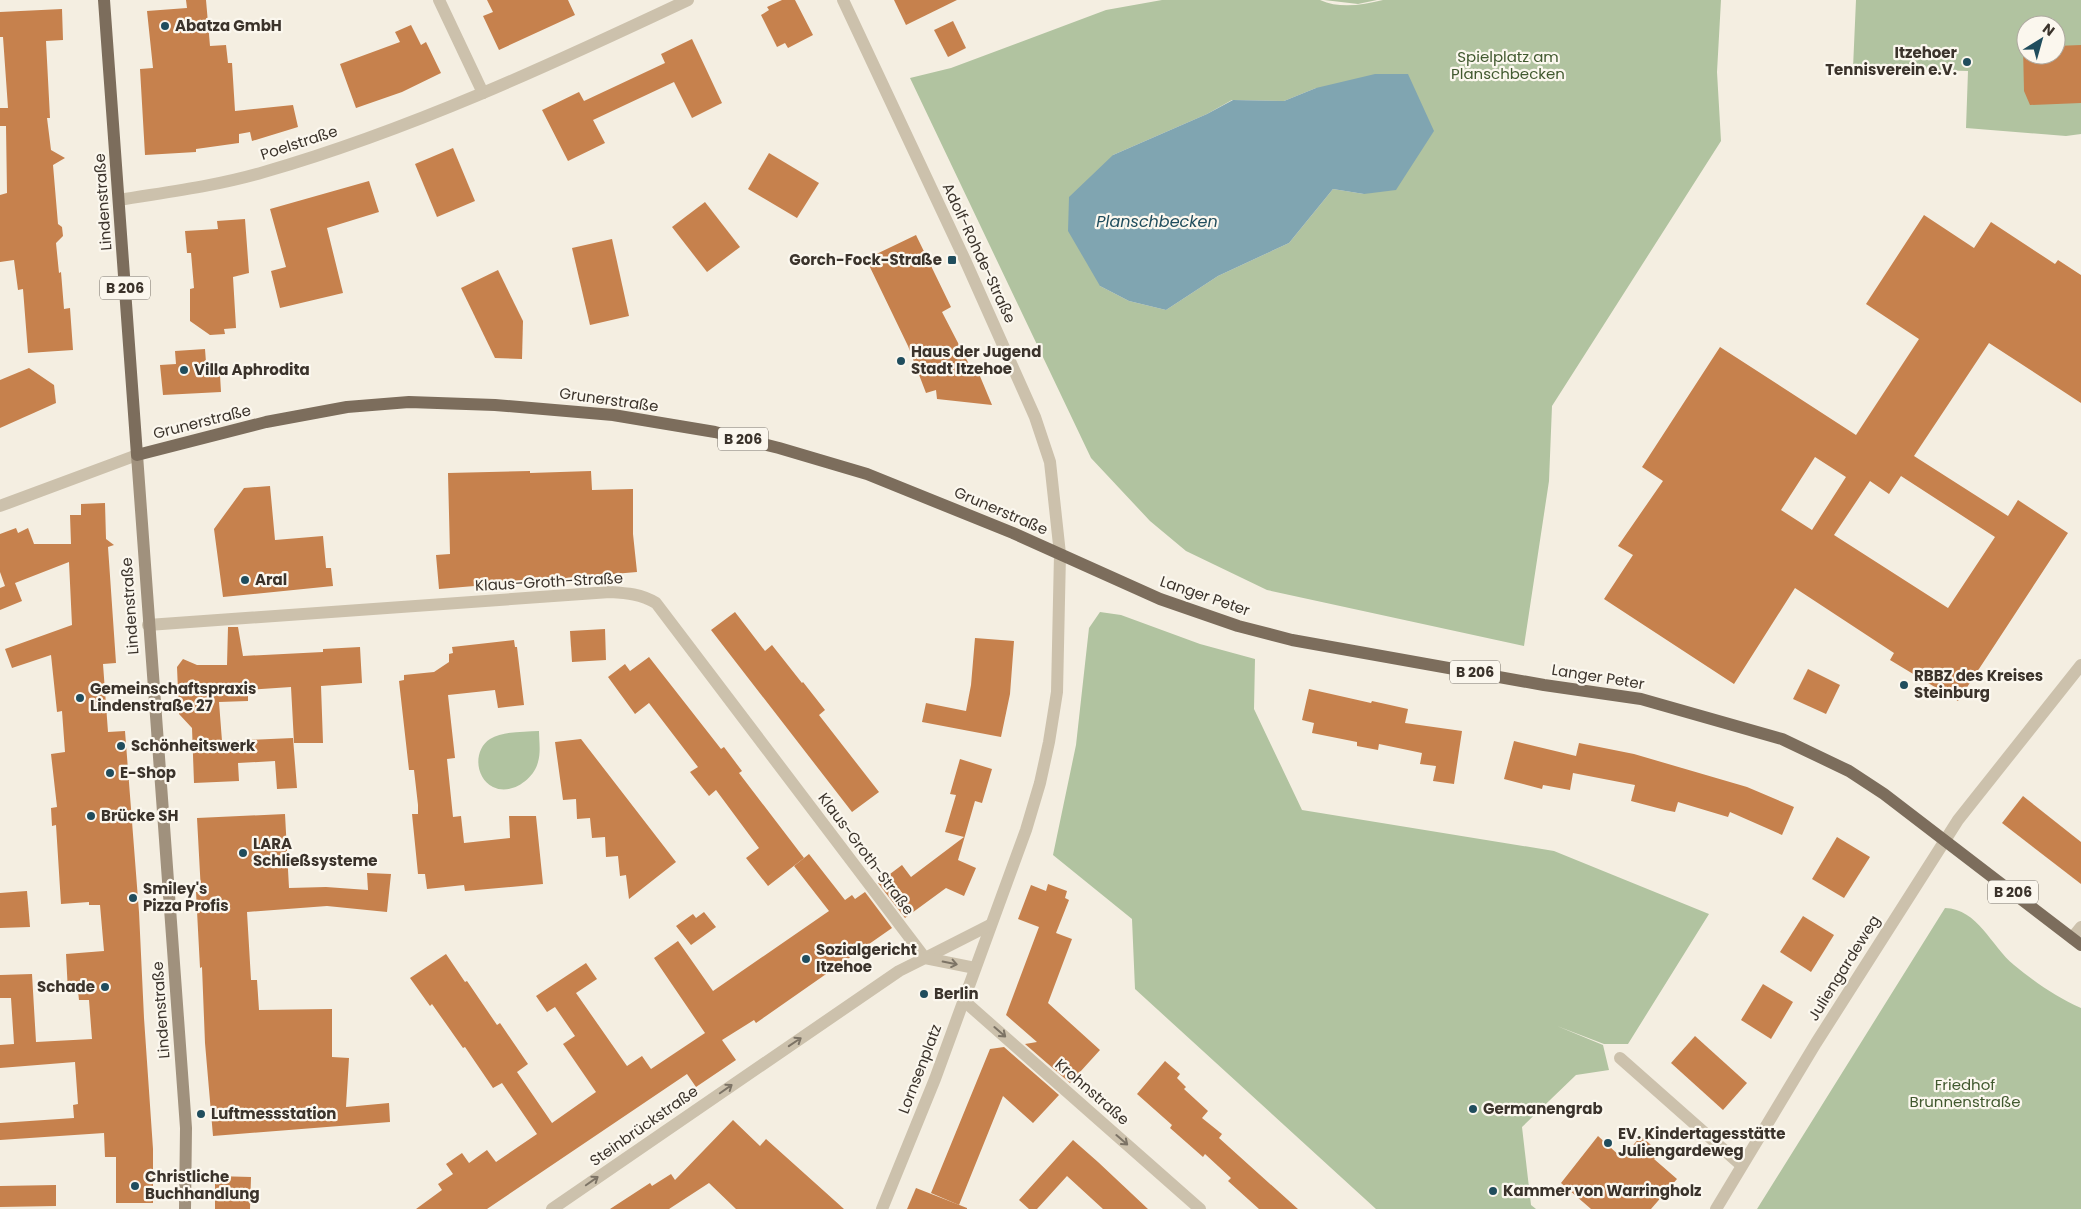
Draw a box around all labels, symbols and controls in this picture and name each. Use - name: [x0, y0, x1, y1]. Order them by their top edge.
- place label: Abatza GmbH: [175, 15, 282, 36]
- north arrow: [2016, 15, 2066, 65]
- text: N: [2039, 18, 2059, 41]
- marker: Abatza GmbH: [159, 20, 171, 32]
- place label: Itzehoer Tennisverein e.V.: [1825, 42, 1958, 80]
- park label: Spielplatz am Planschbecken: [1451, 46, 1565, 84]
- marker: Itzehoer Tennisverein e.V.: [1961, 56, 1973, 68]
- street label: Poelstraße: [258, 120, 340, 165]
- street label: Lindenstraße: [89, 153, 116, 251]
- street label: Adolf-Rohde-Straße: [938, 179, 1021, 326]
- water label: Planschbecken: [1096, 210, 1218, 233]
- place label: Gorch-Fock-Straße: [789, 249, 942, 270]
- marker: Gorch-Fock-Straße: [946, 254, 958, 266]
- road number: B 206: [100, 276, 150, 300]
- place label: Haus der Jugend Stadt Itzehoe: [911, 341, 1041, 379]
- marker: Haus der Jugend Stadt Itzehoe: [895, 355, 907, 367]
- place label: Villa Aphrodita: [194, 359, 310, 380]
- marker: Villa Aphrodita: [178, 364, 190, 376]
- street label: Grunerstraße: [558, 382, 660, 417]
- street label: Grunerstraße: [151, 399, 253, 444]
- road number: B 206: [718, 428, 768, 450]
- street label: Grunerstraße: [951, 481, 1051, 540]
- street label: Lindenstraße: [116, 557, 143, 655]
- street label: Klaus-Groth-Straße: [474, 567, 624, 596]
- place label: Aral: [255, 569, 287, 590]
- street label: Langer Peter: [1157, 570, 1253, 621]
- marker: Aral: [239, 574, 251, 586]
- street label: Langer Peter: [1550, 659, 1646, 694]
- road number: B 206: [1450, 660, 1500, 684]
- place label: RBBZ des Kreises Steinburg: [1914, 665, 2043, 703]
- place label: Gemeinschaftspraxis Lindenstraße 27: [90, 678, 256, 716]
- marker: RBBZ des Kreises Steinburg: [1898, 679, 1910, 691]
- marker: Gemeinschaftspraxis Lindenstraße 27: [74, 692, 86, 704]
- place label: Schönheitswerk: [131, 735, 256, 756]
- marker: Schönheitswerk: [115, 740, 127, 752]
- place label: E-Shop: [120, 762, 176, 783]
- marker: E-Shop: [104, 767, 116, 779]
- street label: Klaus-Groth-Straße: [813, 788, 919, 919]
- place label: Brücke SH: [101, 805, 178, 826]
- marker: Brücke SH: [85, 810, 97, 822]
- place label: LARA Schließsysteme: [253, 833, 378, 871]
- marker: LARA Schließsysteme: [237, 847, 249, 859]
- place label: Smiley's Pizza Profis: [143, 878, 229, 916]
- road number: B 206: [1988, 880, 2038, 904]
- marker: Smiley's Pizza Profis: [127, 892, 139, 904]
- street label: Juliengardeweg: [1803, 911, 1885, 1025]
- place label: Sozialgericht Itzehoe: [816, 939, 917, 977]
- marker: Sozialgericht Itzehoe: [800, 953, 812, 965]
- one-way arrow: [941, 959, 957, 968]
- street label: Lindenstraße: [147, 961, 174, 1059]
- place label: Schade: [37, 976, 95, 997]
- marker: Schade: [99, 981, 111, 993]
- place label: Berlin: [934, 983, 979, 1004]
- marker: Berlin: [918, 988, 930, 1000]
- street label: Lornsenplatz: [893, 1021, 946, 1117]
- one-way arrow: [993, 1026, 1006, 1038]
- one-way arrow: [788, 1037, 802, 1047]
- street label: Krohnstraße: [1051, 1054, 1134, 1130]
- park label: Friedhof Brunnenstraße: [1909, 1074, 2021, 1112]
- street label: Steinbrückstraße: [585, 1080, 702, 1171]
- one-way arrow: [719, 1084, 733, 1094]
- place label: Germanengrab: [1483, 1098, 1603, 1119]
- place label: Luftmessstation: [211, 1103, 336, 1124]
- marker: Germanengrab: [1467, 1103, 1479, 1115]
- marker: Luftmessstation: [195, 1108, 207, 1120]
- place label: EV. Kindertagesstätte Juliengardeweg: [1618, 1123, 1785, 1161]
- one-way arrow: [1115, 1134, 1128, 1145]
- marker: EV. Kindertagesstätte Juliengardeweg: [1602, 1137, 1614, 1149]
- place label: Christliche Buchhandlung: [145, 1166, 260, 1204]
- one-way arrow: [585, 1176, 599, 1186]
- marker: Christliche Buchhandlung: [129, 1180, 141, 1192]
- place label: Kammer von Warringholz: [1503, 1180, 1702, 1201]
- marker: Kammer von Warringholz: [1487, 1185, 1499, 1197]

